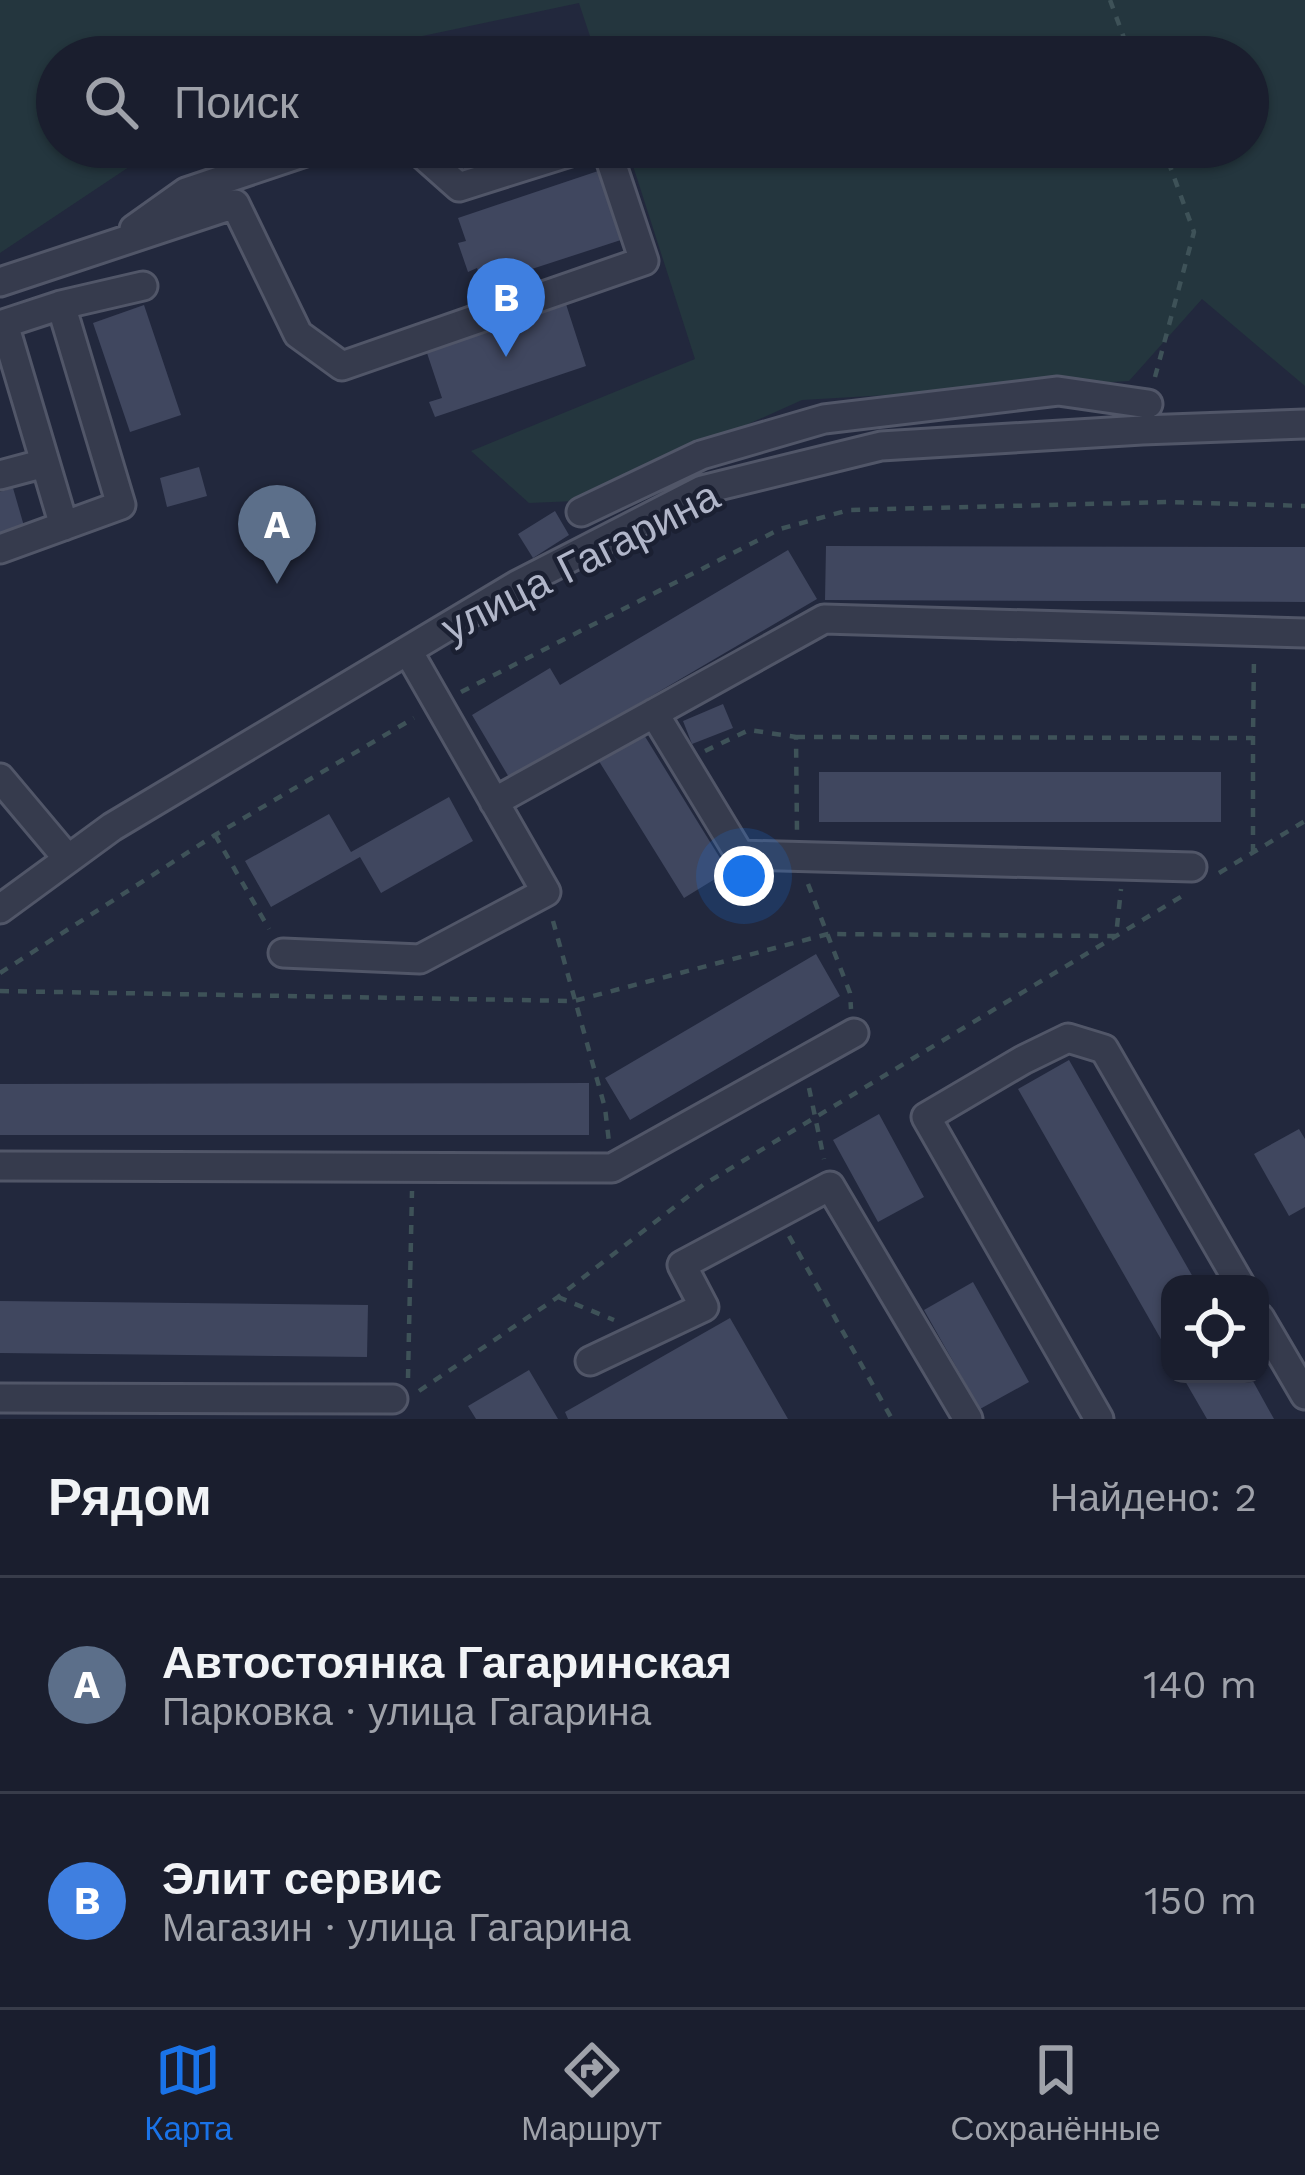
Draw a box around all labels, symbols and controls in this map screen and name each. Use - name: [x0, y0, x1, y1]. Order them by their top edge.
- search box: [36, 36, 1269, 168]
- icon: search: [78, 69, 144, 135]
- text: Поиск: [174, 76, 299, 129]
- pin: B: [467, 258, 545, 357]
- street label: улица Гагарина: [433, 470, 728, 652]
- pin: A: [238, 485, 316, 584]
- your location: [714, 846, 774, 906]
- map controls: [1161, 1275, 1269, 1383]
- button: locate: [1161, 1275, 1269, 1383]
- text: Рядом: [48, 1468, 212, 1527]
- text: Найдено: 2: [1050, 1475, 1257, 1520]
- text: Автостоянка Гагаринская: [162, 1636, 732, 1689]
- text: A: [74, 1662, 100, 1707]
- text: 140 m: [1143, 1662, 1257, 1707]
- text: Парковка · улица Гагарина: [162, 1689, 651, 1734]
- text: Элит сервис: [162, 1852, 442, 1905]
- text: B: [74, 1878, 100, 1923]
- text: 150 m: [1144, 1878, 1257, 1923]
- text: Магазин · улица Гагарина: [162, 1905, 631, 1950]
- tab: Карта: [144, 2037, 233, 2148]
- tab: Маршрут: [521, 2037, 662, 2148]
- tab: Сохранённые: [951, 2037, 1161, 2148]

